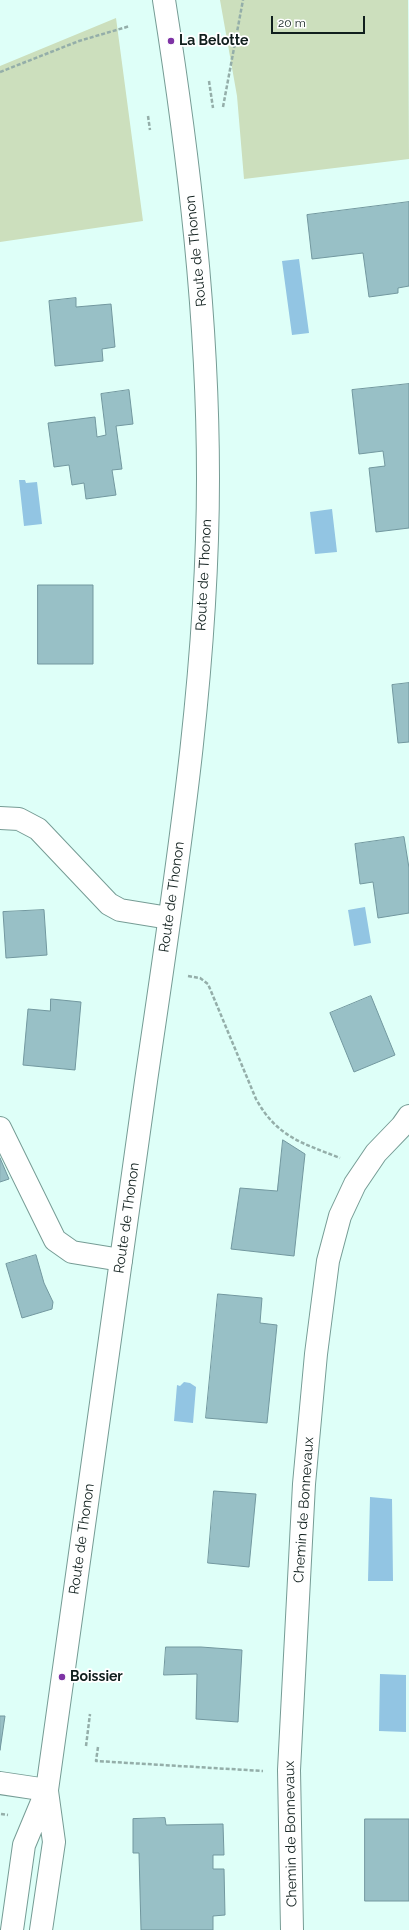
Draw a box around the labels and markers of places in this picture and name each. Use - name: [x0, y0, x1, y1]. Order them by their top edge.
- place label: La Belotte: [179, 33, 248, 49]
- marker: La Belotte: [166, 36, 176, 46]
- place label: Boissier: [70, 1669, 123, 1685]
- marker: Boissier: [57, 1672, 67, 1682]

